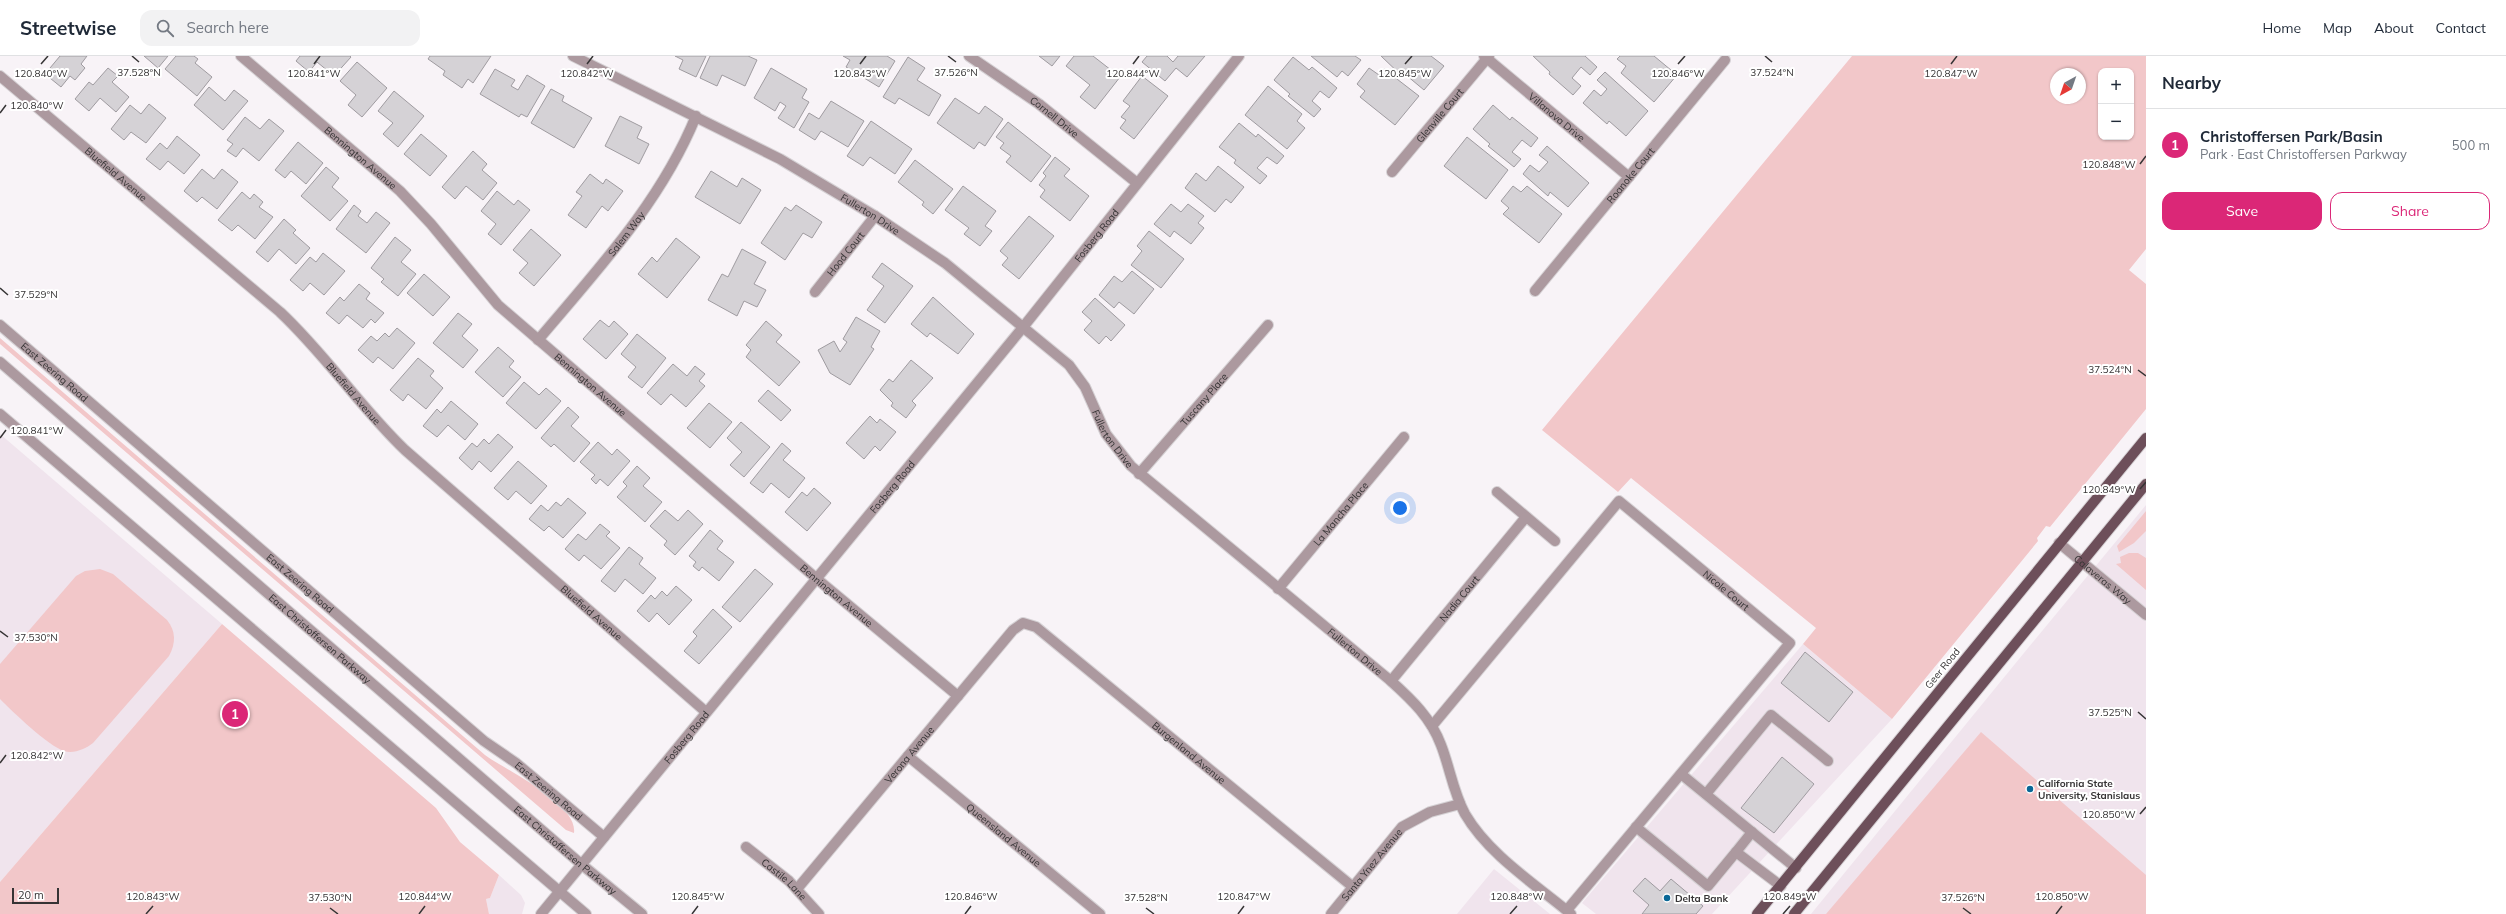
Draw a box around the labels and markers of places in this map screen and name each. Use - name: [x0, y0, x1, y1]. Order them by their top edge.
- pin: 1: [222, 699, 248, 729]
- place label: California State University, Stanislaus: [2038, 777, 2140, 802]
- marker: California State University, Stanislaus: [2025, 784, 2035, 794]
- place label: Delta Bank: [1675, 892, 1729, 905]
- marker: Delta Bank: [1662, 893, 1672, 903]

